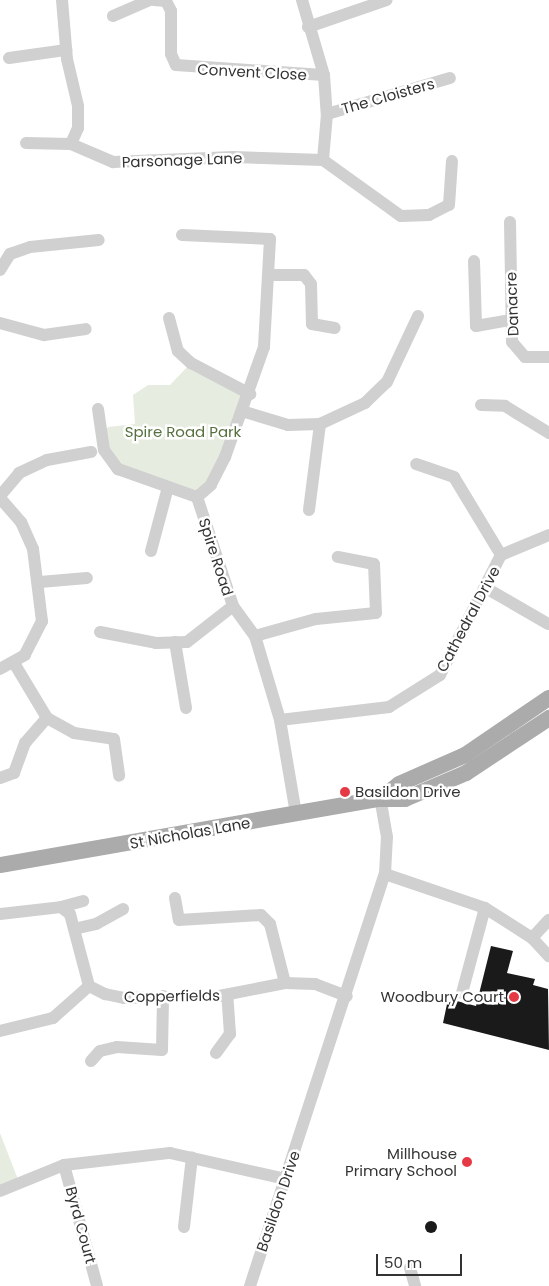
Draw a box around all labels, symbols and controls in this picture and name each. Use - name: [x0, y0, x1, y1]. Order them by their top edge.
- street label: Convent Close: [197, 60, 307, 84]
- street label: The Cloisters: [340, 74, 436, 118]
- street label: Parsonage Lane: [121, 149, 243, 171]
- street label: Danacre: [502, 271, 522, 337]
- park label: Spire Road Park: [125, 423, 241, 441]
- street label: Spire Road: [195, 516, 237, 598]
- street label: Cathedral Drive: [433, 563, 503, 675]
- place label: Basildon Drive: [355, 783, 460, 801]
- marker: Basildon Drive: [339, 786, 351, 798]
- street label: St Nicholas Lane: [128, 814, 252, 852]
- street label: Copperfields: [124, 986, 220, 1006]
- place label: Woodbury Court: [380, 988, 504, 1006]
- marker: Woodbury Court: [508, 991, 520, 1003]
- place label: Millhouse Primary School: [345, 1144, 457, 1179]
- street label: Basildon Drive: [252, 1148, 304, 1254]
- marker: Millhouse Primary School: [461, 1156, 473, 1168]
- street label: Byrd Court: [62, 1184, 100, 1266]
- scale bar: [379, 1244, 465, 1276]
- text: 50 m: [384, 1252, 422, 1273]

